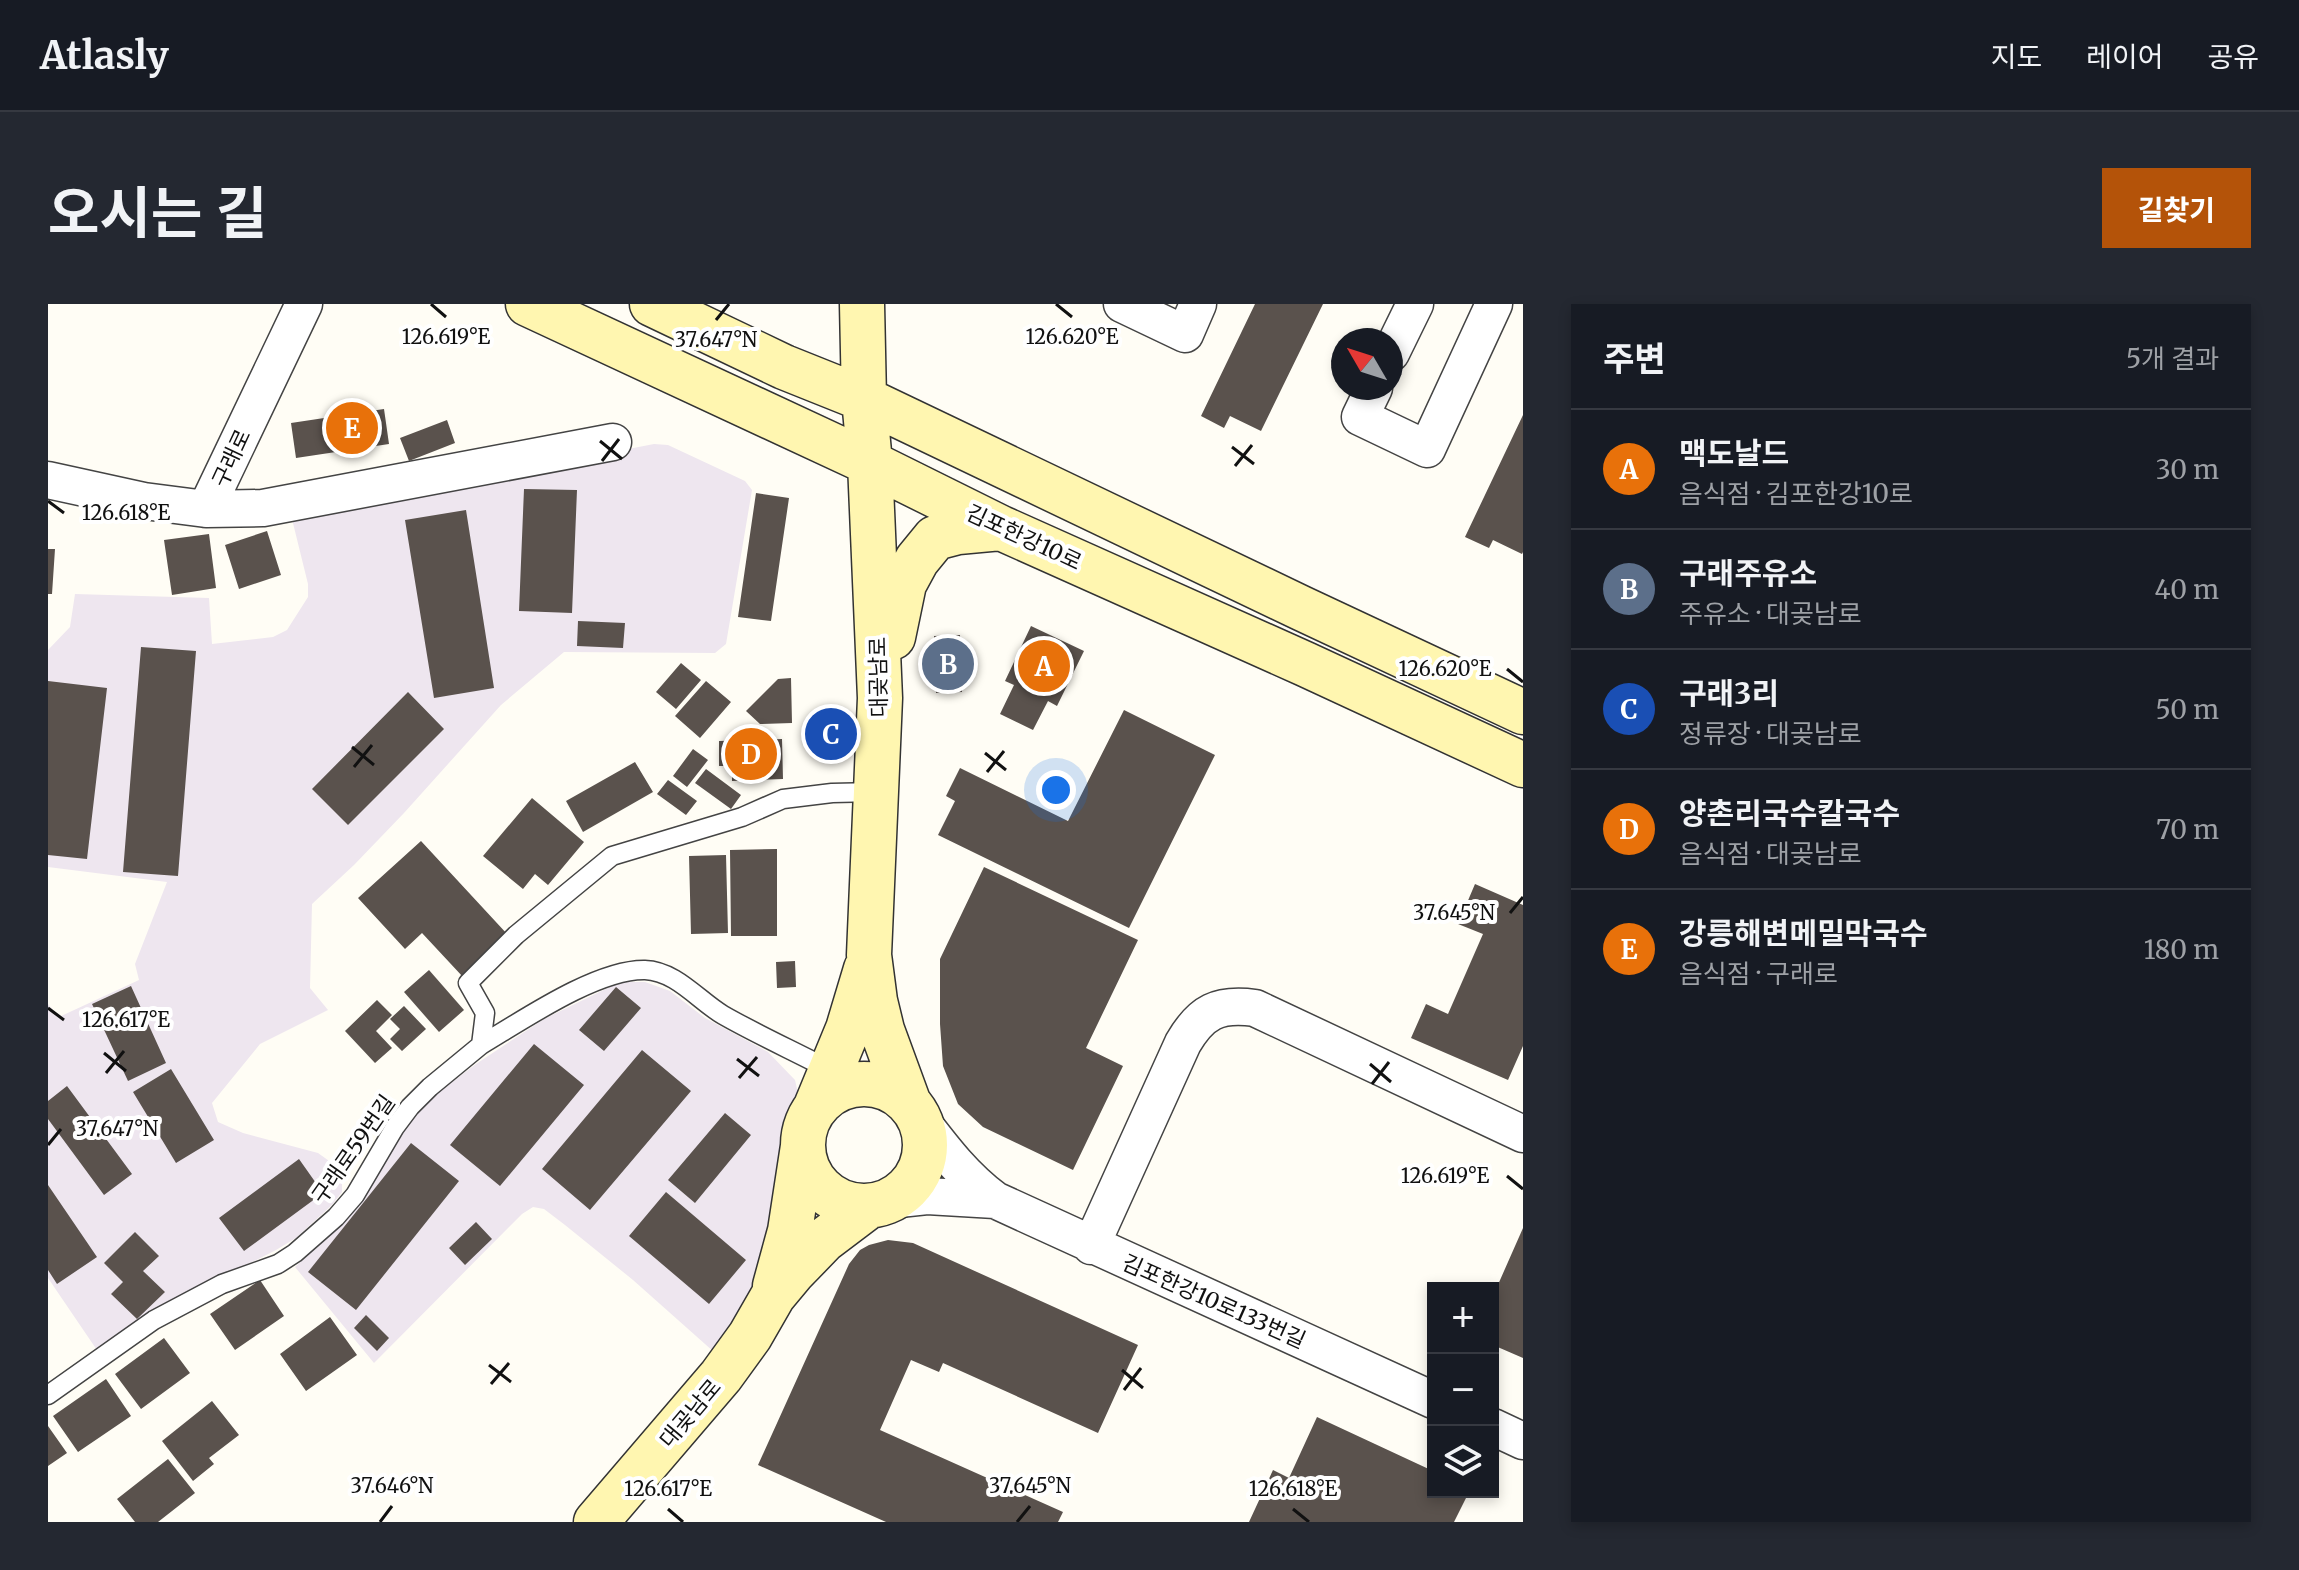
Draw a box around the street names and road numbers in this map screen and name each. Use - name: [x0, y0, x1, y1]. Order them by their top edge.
- street label: 구래로: [205, 425, 257, 491]
- street label: 김포한강10로: [962, 498, 1086, 576]
- street label: 대곶남로: [863, 636, 893, 718]
- street label: 구래로59번길: [305, 1089, 401, 1209]
- street label: 김포한강10로133번길: [1118, 1248, 1310, 1354]
- street label: 대곶남로: [653, 1373, 727, 1453]

